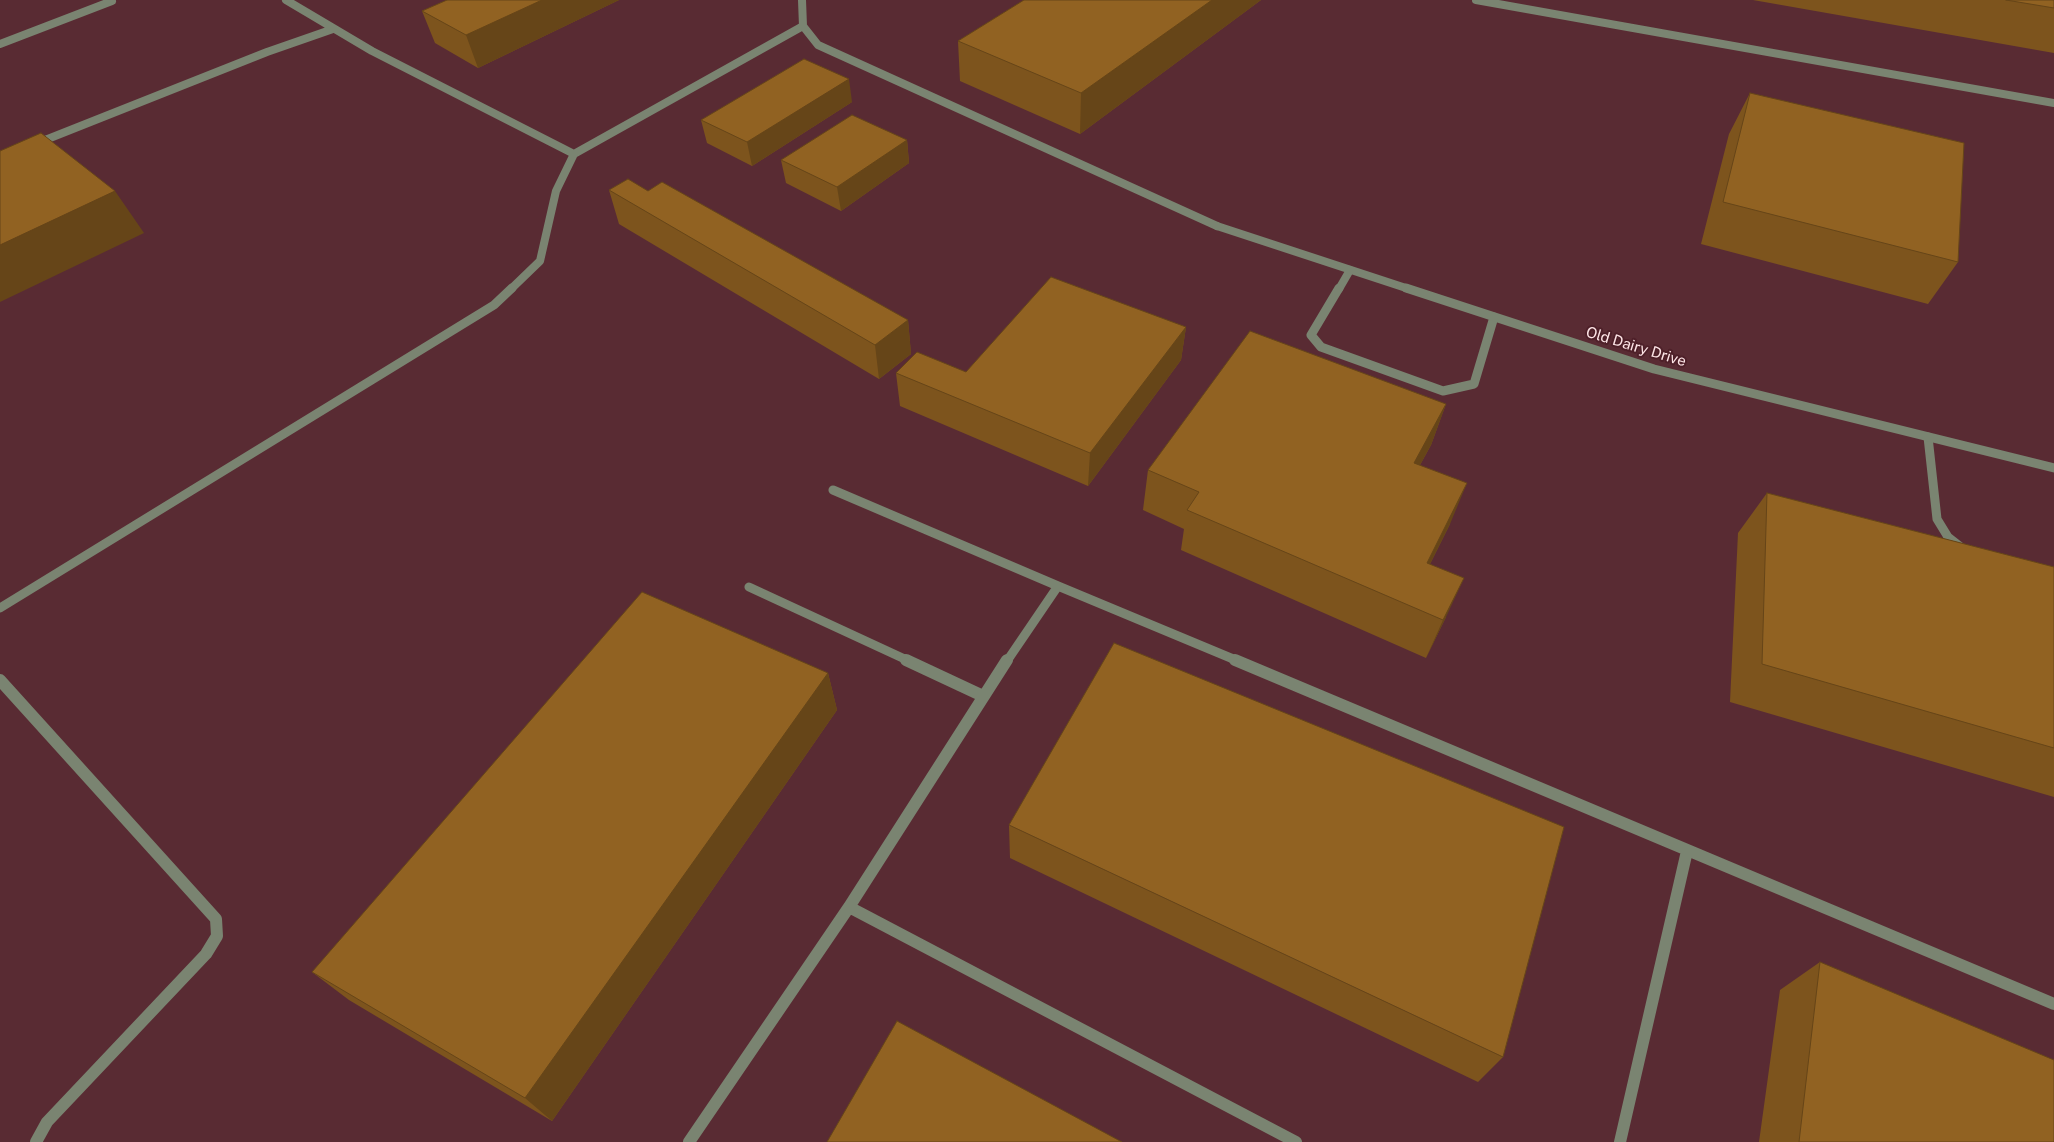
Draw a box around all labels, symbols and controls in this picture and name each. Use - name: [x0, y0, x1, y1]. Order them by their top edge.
- street label: Old Dairy Drive: [1584, 323, 1688, 371]

